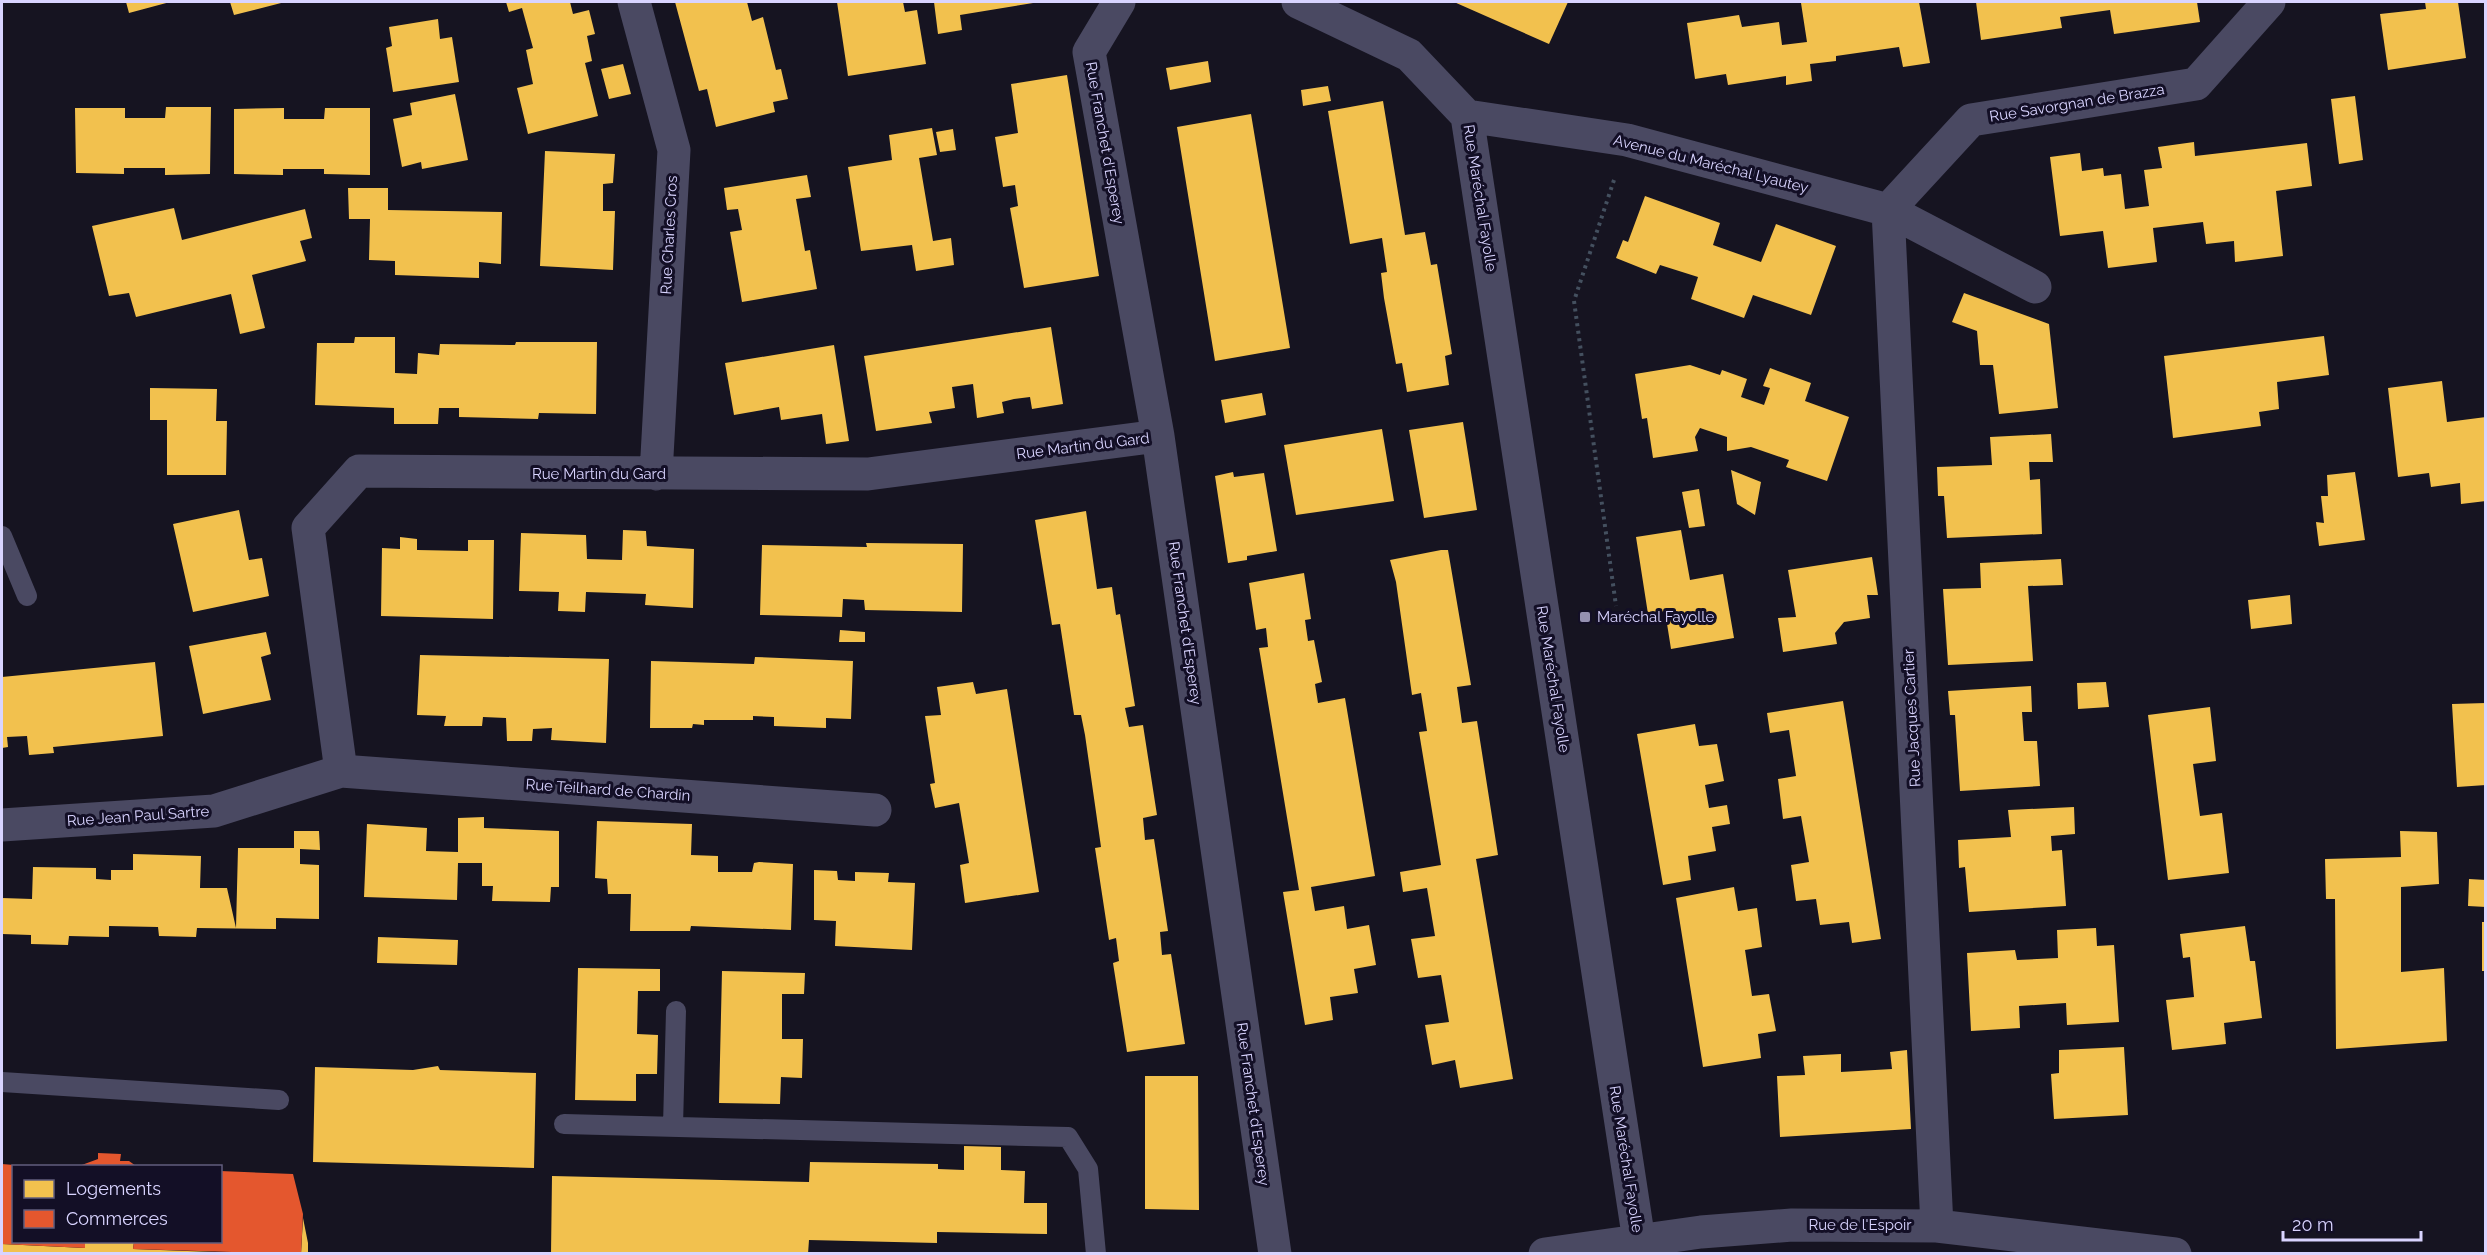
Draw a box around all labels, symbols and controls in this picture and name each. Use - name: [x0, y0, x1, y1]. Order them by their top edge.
- street label: Rue Franchet d'Esperey: [1082, 60, 1128, 226]
- street label: Rue Savorgnan de Brazza: [1988, 80, 2166, 126]
- street label: Rue Maréchal Fayolle: [1459, 123, 1501, 273]
- street label: Avenue du Maréchal Lyautey: [1612, 131, 1810, 197]
- street label: Rue Charles Cros: [657, 175, 681, 295]
- street label: Rue Martin du Gard: [1015, 429, 1151, 463]
- street label: Rue Martin du Gard: [532, 465, 666, 483]
- street label: Rue Franchet d'Esperey: [1165, 540, 1205, 706]
- street label: Rue Maréchal Fayolle: [1532, 604, 1574, 754]
- place label: Maréchal Fayolle: [1597, 608, 1714, 626]
- marker: Maréchal Fayolle: [1578, 610, 1592, 624]
- street label: Rue Jacques Cartier: [1899, 648, 1925, 788]
- street label: Rue Teilhard de Chardin: [525, 775, 691, 805]
- street label: Rue Jean Paul Sartre: [66, 802, 210, 830]
- street label: Rue Franchet d'Esperey: [1233, 1021, 1273, 1187]
- street label: Rue Maréchal Fayolle: [1605, 1084, 1647, 1234]
- legend: [12, 1165, 222, 1243]
- text: Logements: [66, 1178, 161, 1199]
- scale bar: [2283, 1204, 2421, 1242]
- text: Commerces: [66, 1208, 168, 1229]
- text: 20 m: [2292, 1214, 2334, 1235]
- street label: Rue de l'Espoir: [1808, 1216, 1912, 1234]

